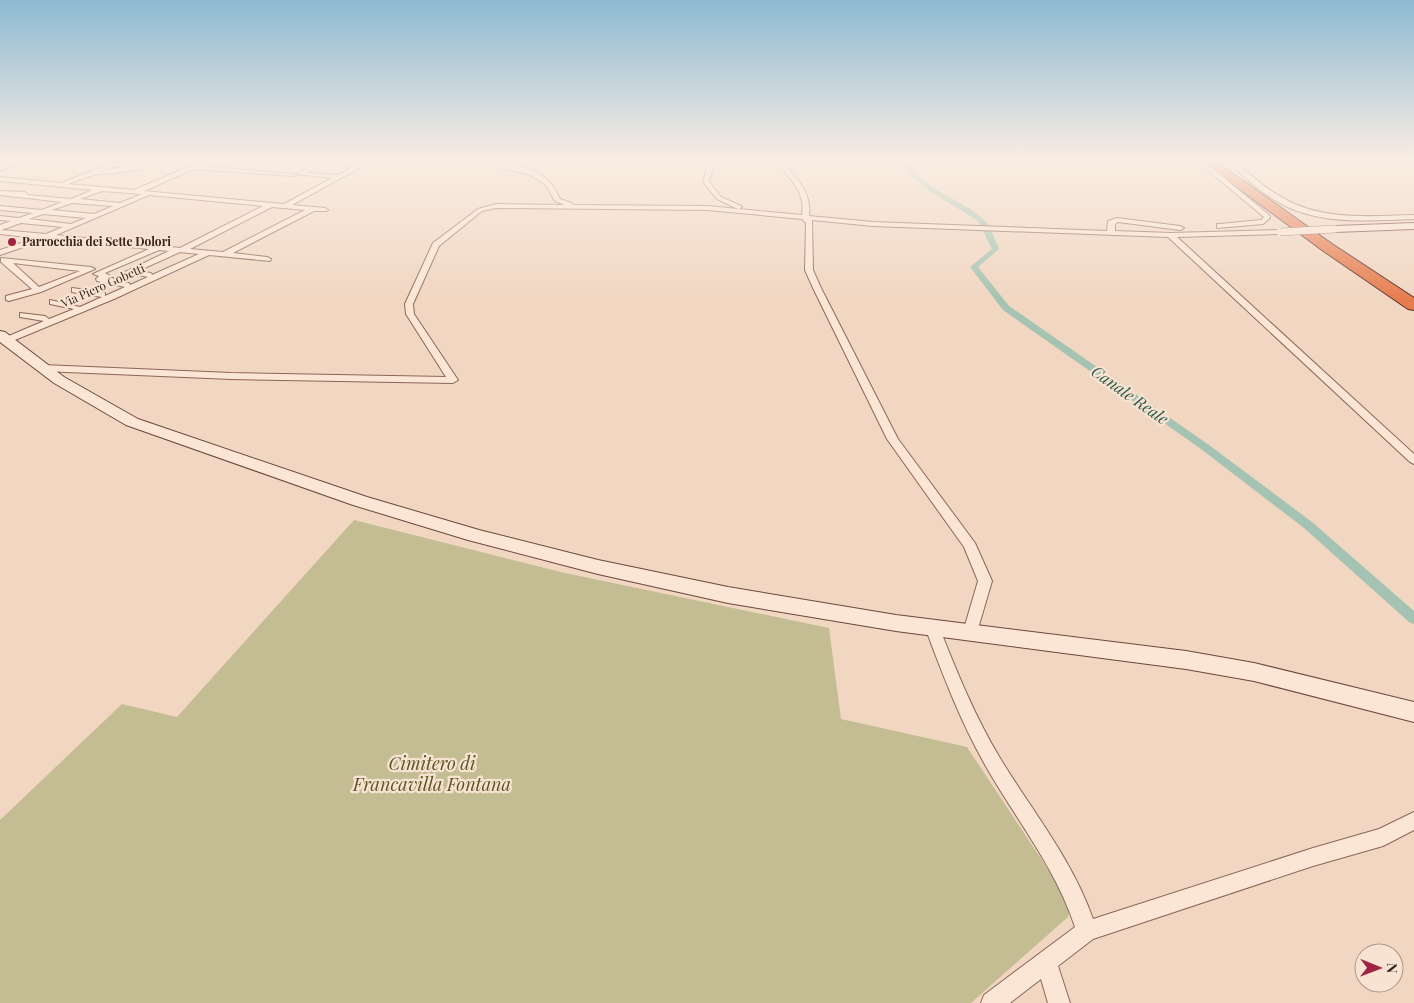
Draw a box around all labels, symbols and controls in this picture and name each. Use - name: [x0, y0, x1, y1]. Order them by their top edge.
- place label: Parrocchia dei Sette Dolori: [22, 233, 171, 249]
- marker: Parrocchia dei Sette Dolori: [6, 236, 18, 248]
- street label: Via Piero Gobetti: [57, 259, 147, 311]
- water label: Canale Reale: [1088, 360, 1173, 429]
- park label: Cimitero di Francavilla Fontana: [352, 751, 511, 796]
- north arrow: [1354, 943, 1404, 993]
- text: N: [1383, 963, 1402, 973]

